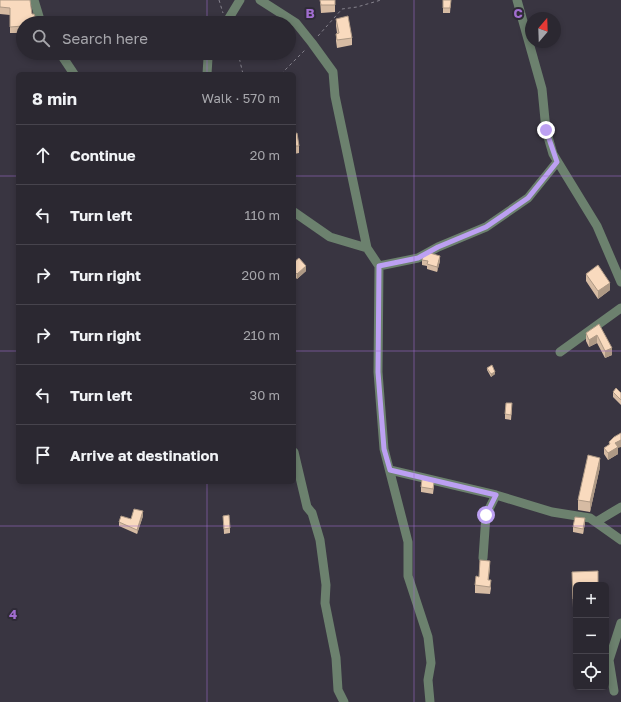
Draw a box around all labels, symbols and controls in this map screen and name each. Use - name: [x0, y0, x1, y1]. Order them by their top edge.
- text: B: [305, 5, 315, 21]
- text: C: [513, 5, 523, 21]
- north arrow: [525, 12, 561, 48]
- search box: [16, 16, 296, 60]
- icon: search: [30, 27, 52, 49]
- text: Search here: [62, 29, 148, 47]
- text: 8 min: [32, 88, 77, 109]
- text: Walk · 570 m: [202, 90, 280, 106]
- route end: [537, 121, 555, 139]
- icon: ahead: [32, 144, 54, 166]
- text: Continue: [70, 146, 136, 164]
- text: 20 m: [250, 147, 280, 163]
- icon: left: [32, 204, 54, 226]
- text: Turn left: [70, 206, 132, 224]
- text: 110 m: [245, 207, 280, 223]
- icon: right: [32, 264, 54, 286]
- text: Turn right: [70, 266, 141, 284]
- text: 200 m: [242, 267, 280, 283]
- icon: right: [32, 324, 54, 346]
- text: Turn right: [70, 326, 141, 344]
- text: 210 m: [243, 327, 280, 343]
- icon: left: [32, 384, 54, 406]
- text: Turn left: [70, 386, 132, 404]
- text: 30 m: [250, 387, 280, 403]
- icon: arrive: [32, 444, 54, 466]
- text: Arrive at destination: [70, 446, 219, 464]
- route start: [477, 506, 495, 524]
- map controls: [573, 582, 609, 690]
- button: +: [573, 582, 609, 618]
- text: 4: [9, 606, 17, 622]
- button: −: [573, 618, 609, 654]
- button: locate: [573, 654, 609, 690]

